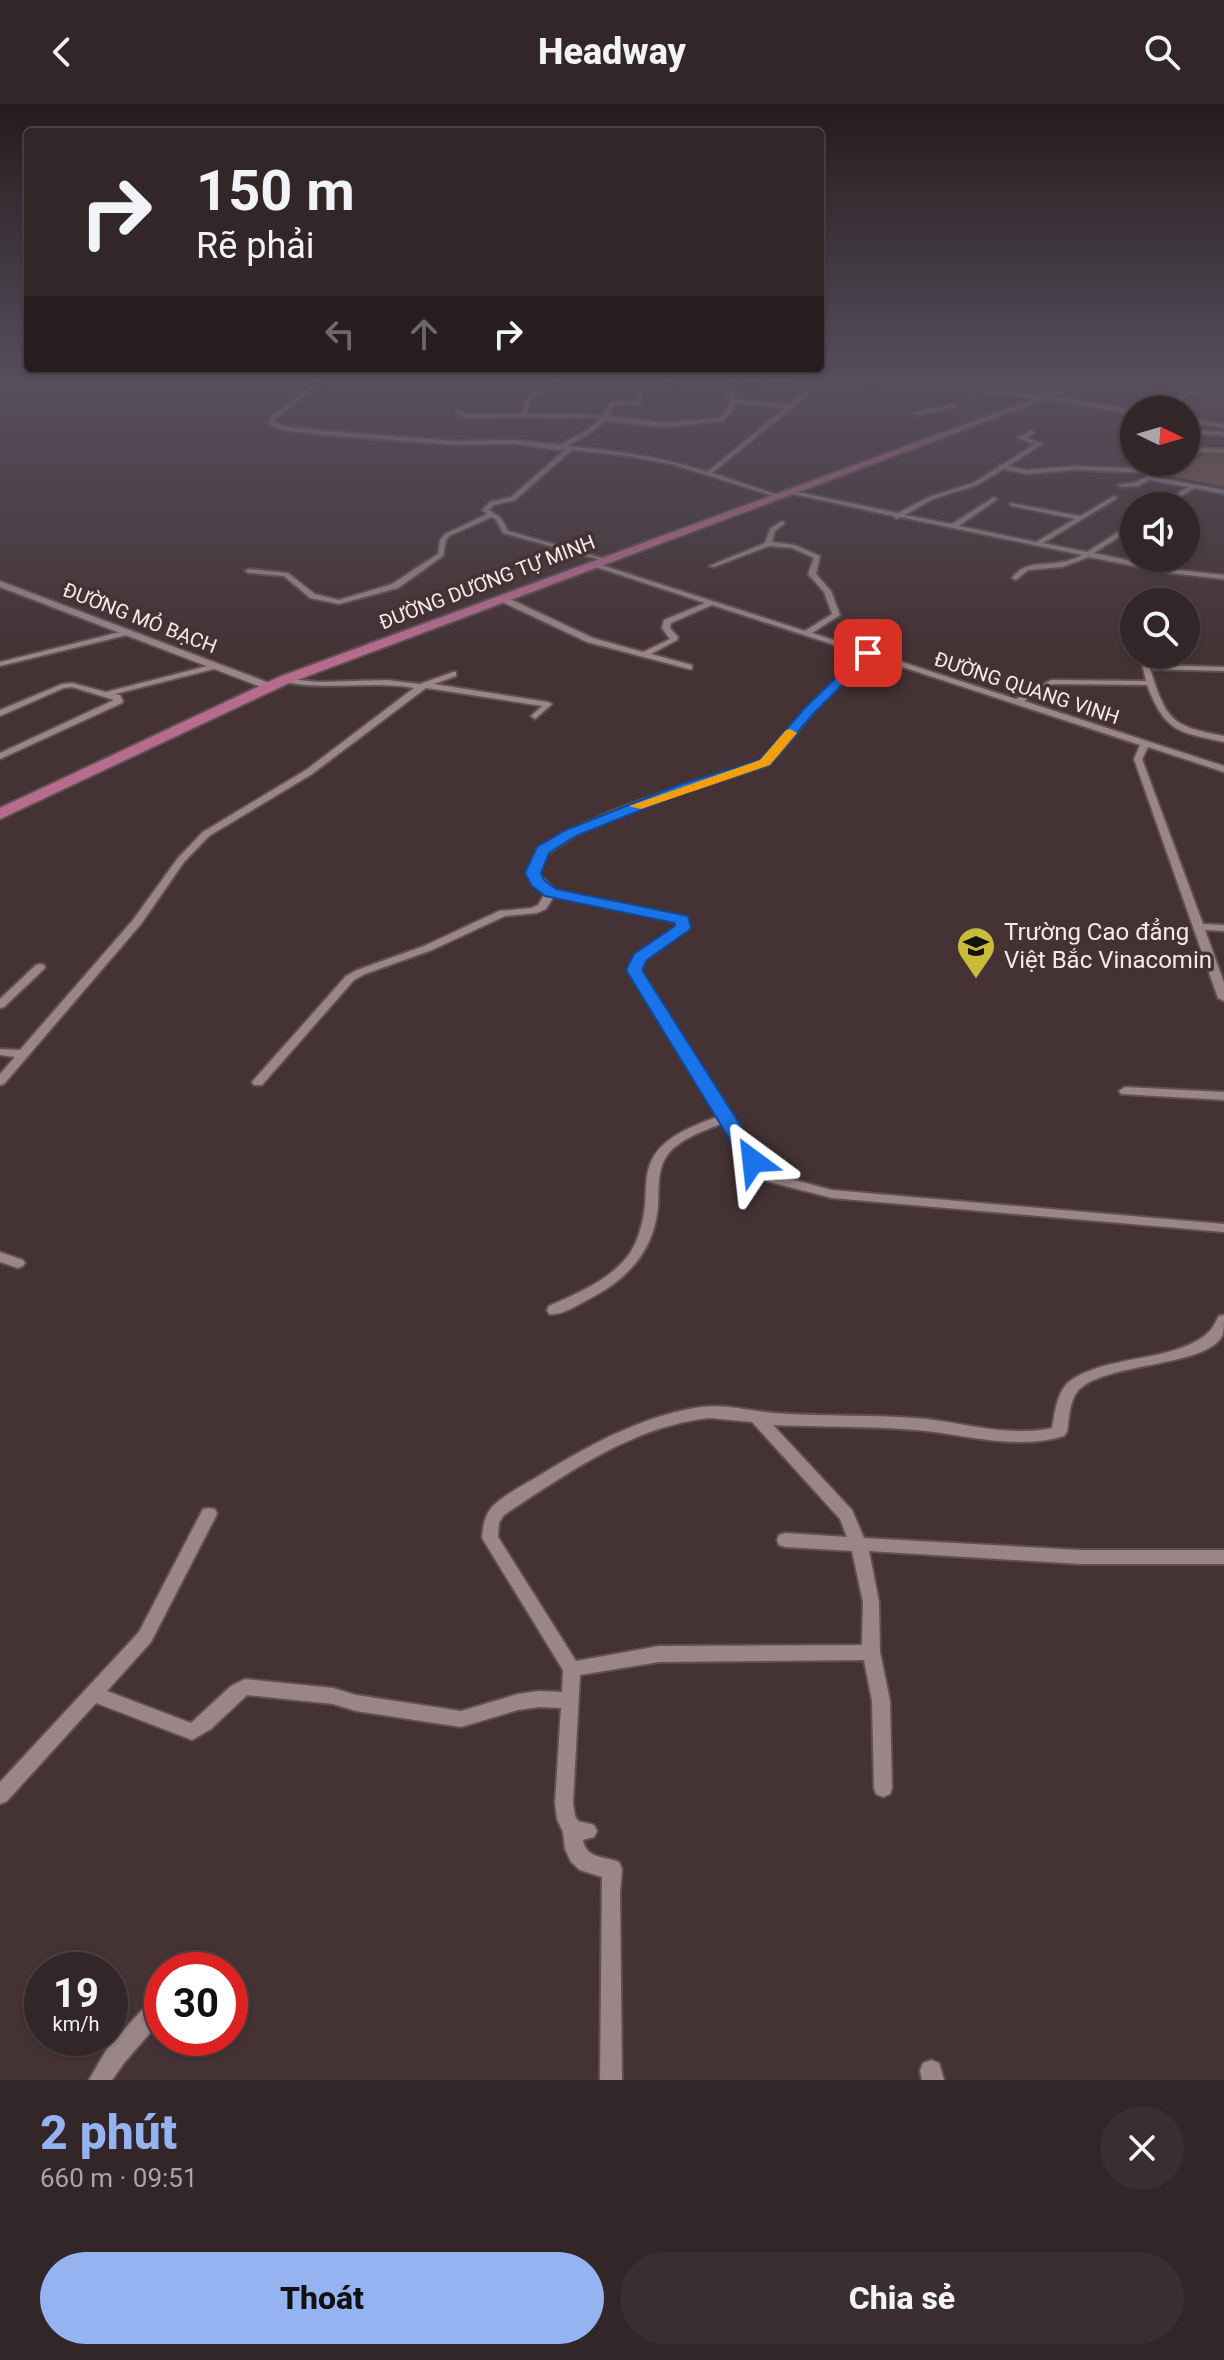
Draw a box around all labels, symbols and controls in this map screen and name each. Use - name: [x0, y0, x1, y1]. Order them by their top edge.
- icon: back: [40, 30, 84, 74]
- icon: search: [1140, 30, 1184, 74]
- text: Headway: [538, 31, 686, 73]
- text: 150 m: [196, 158, 355, 224]
- icon: right: [64, 160, 168, 264]
- text: Rẽ phải: [196, 225, 315, 267]
- icon: left: [318, 312, 362, 356]
- icon: ahead: [402, 312, 446, 356]
- icon: right: [486, 312, 530, 356]
- north arrow: [1120, 396, 1200, 476]
- map controls: [1120, 396, 1200, 668]
- button: sound: [1120, 492, 1200, 572]
- street label: ĐƯỜNG DƯƠNG TỰ MINH: [376, 530, 598, 634]
- street label: ĐƯỜNG MỎ BẠCH: [60, 577, 221, 658]
- button: search: [1120, 588, 1200, 668]
- pin: [834, 619, 902, 687]
- icon: arrive: [846, 631, 890, 675]
- street label: ĐƯỜNG QUANG VINH: [931, 647, 1123, 729]
- place label: Trường Cao đẳng Việt Bắc Vinacomin: [1004, 918, 1212, 974]
- school or university icon: Trường Cao đẳng Việt Bắc Vinacomin: [955, 925, 997, 980]
- position arrow: [711, 1119, 795, 1203]
- speed limit sign: 30: [144, 1952, 248, 2056]
- text: 19: [53, 1970, 99, 2017]
- text: km/h: [53, 2012, 99, 2036]
- text: 2 phút: [40, 2104, 177, 2161]
- button: close: [1100, 2106, 1184, 2190]
- text: 660 m · 09:51: [40, 2163, 198, 2193]
- button: Thoát: [40, 2252, 604, 2344]
- button: Chia sẻ: [620, 2252, 1184, 2344]

